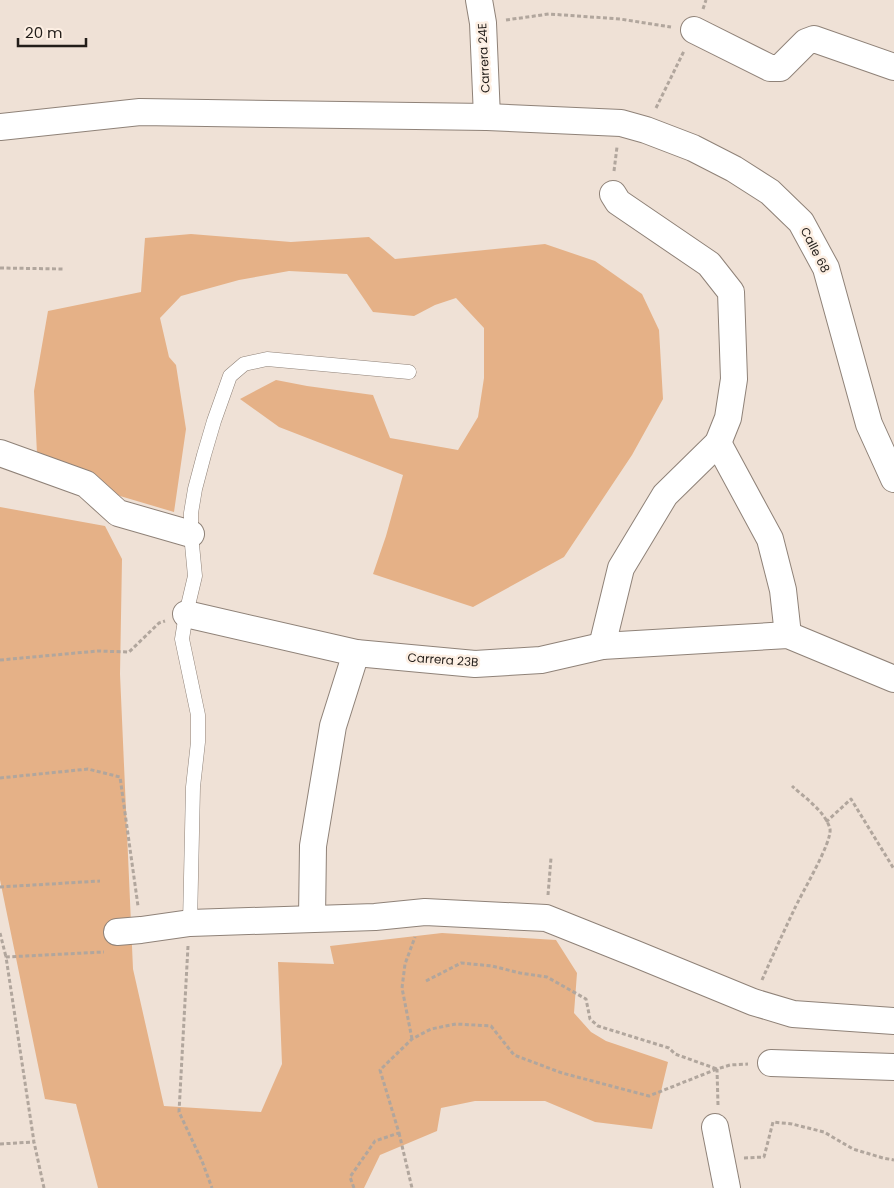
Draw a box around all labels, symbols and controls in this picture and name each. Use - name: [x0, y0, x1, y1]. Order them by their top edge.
- scale bar: [18, 15, 85, 47]
- text: 20 m: [25, 22, 63, 43]
- street label: Carrera 24E: [473, 23, 494, 94]
- street label: Calle 68: [797, 224, 834, 276]
- street label: Carrera 23B: [407, 649, 479, 670]

